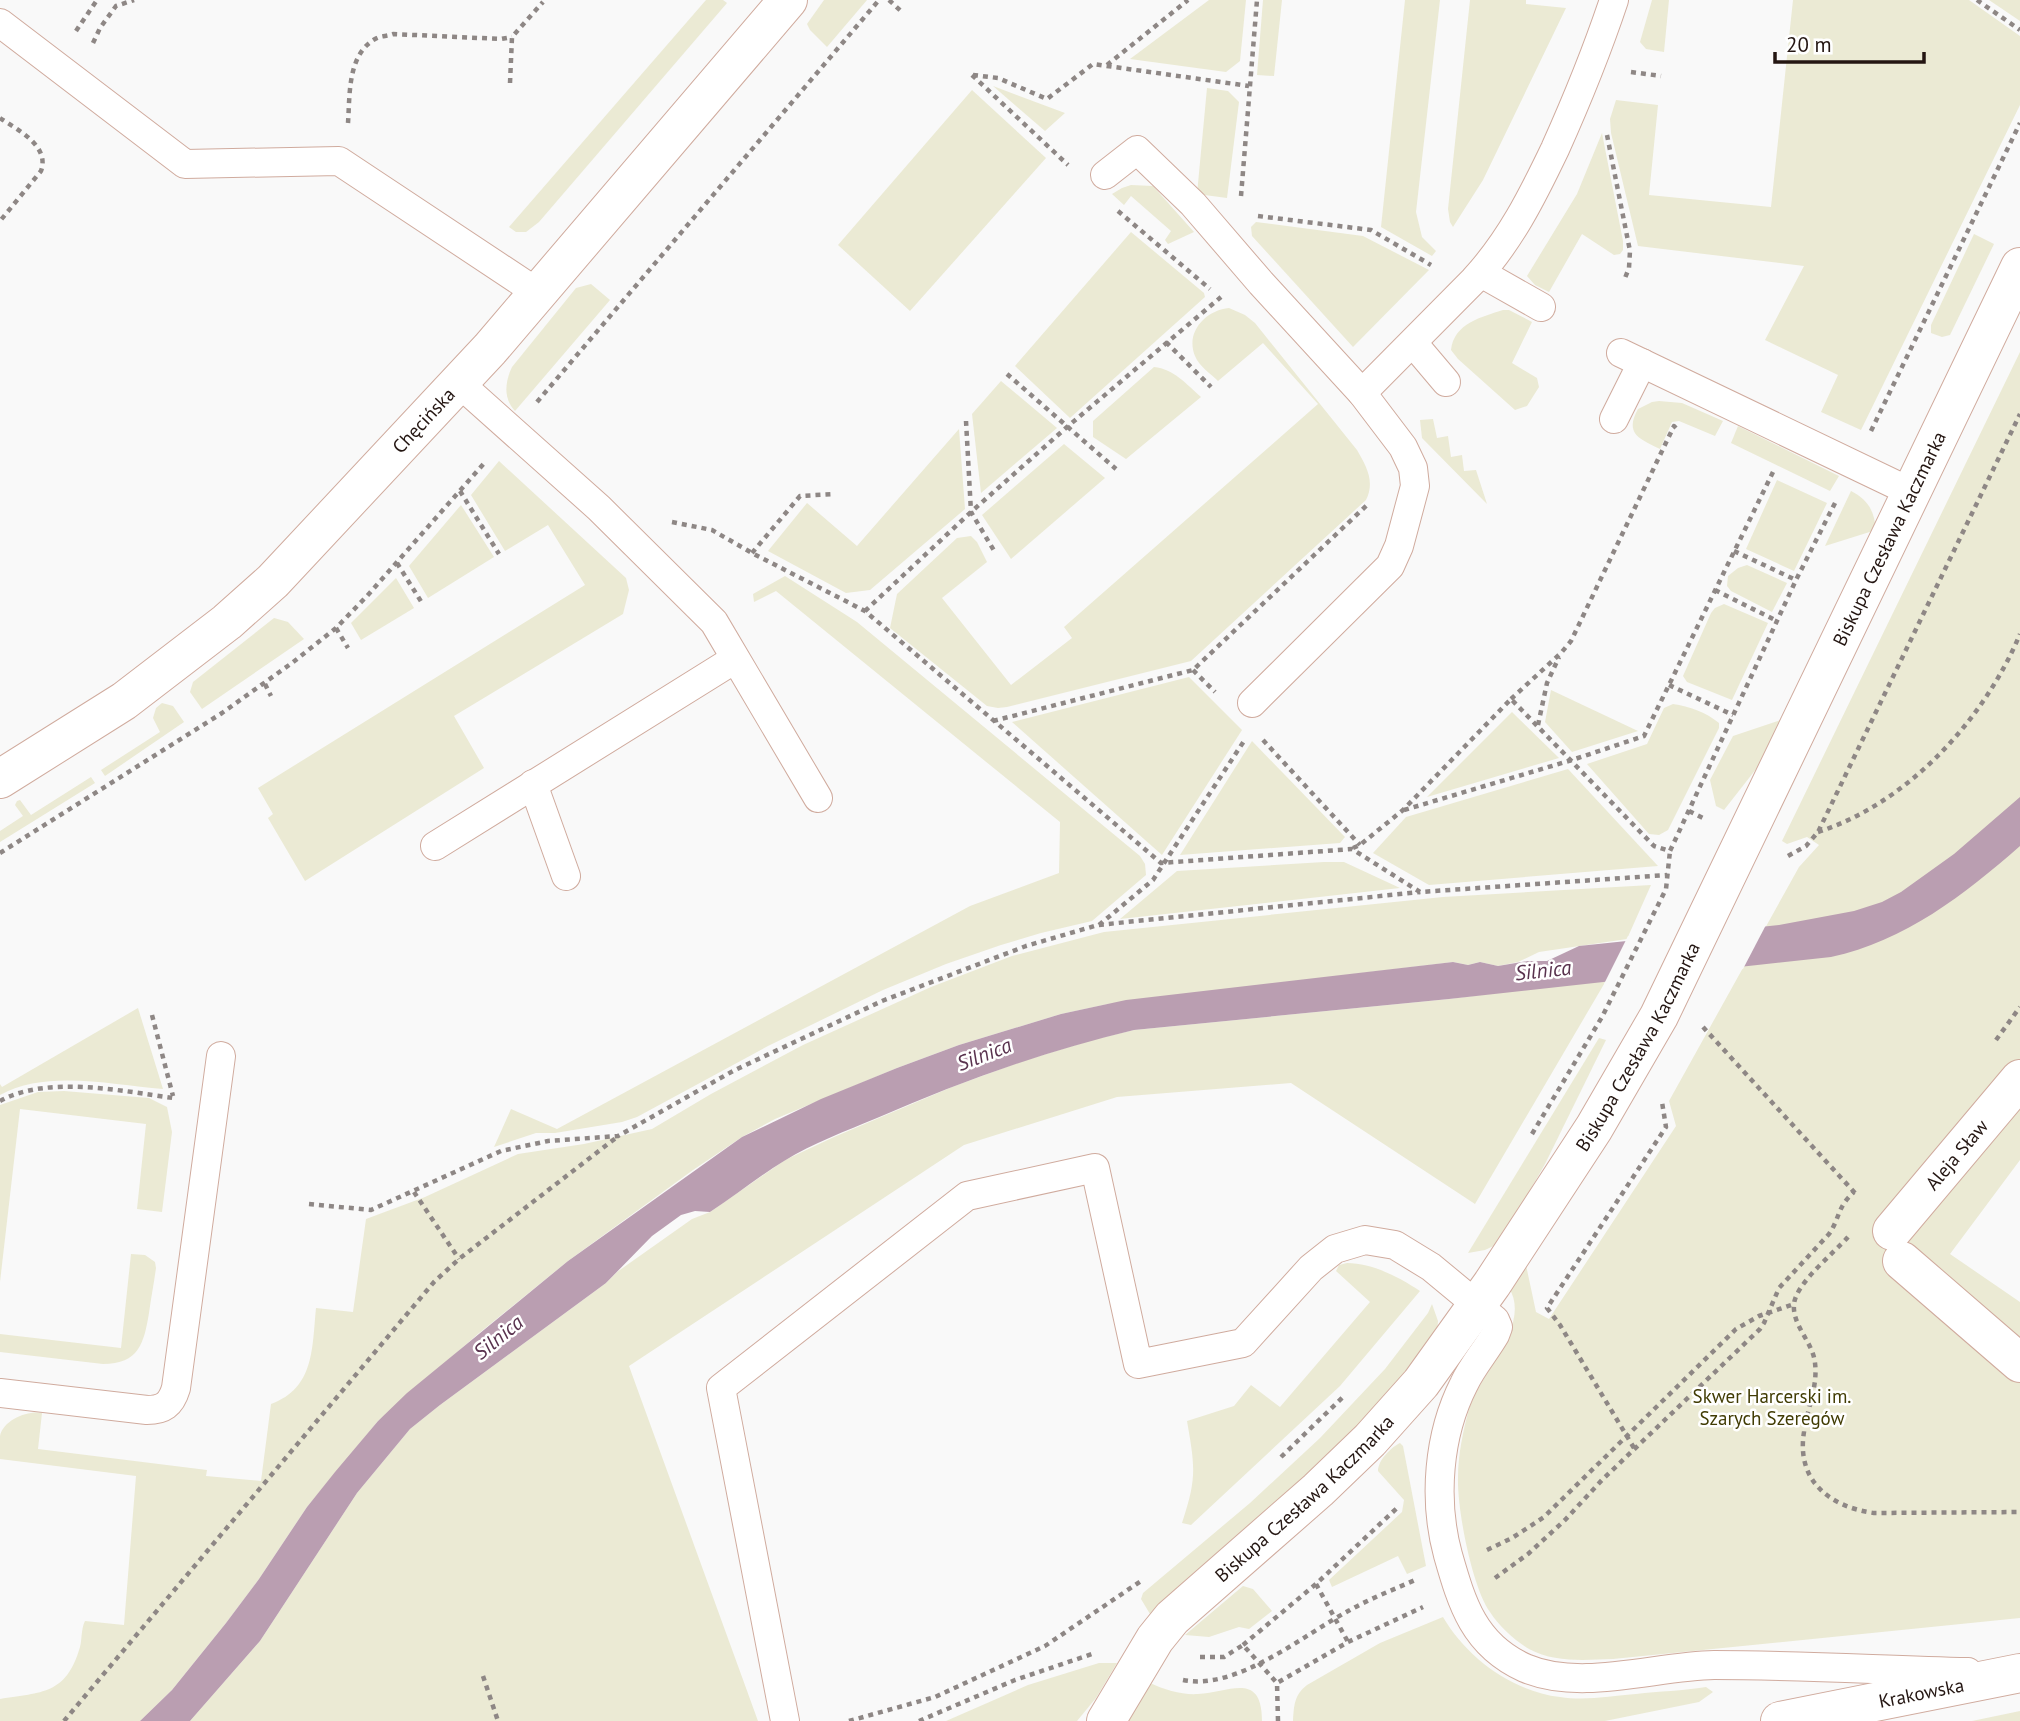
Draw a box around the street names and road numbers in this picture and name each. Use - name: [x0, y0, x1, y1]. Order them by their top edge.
- street label: Chęcińska: [387, 382, 460, 458]
- street label: Biskupa Czesława Kaczmarka: [1827, 427, 1951, 650]
- street label: Biskupa Czesława Kaczmarka: [1570, 938, 1705, 1156]
- street label: Aleja Sław: [1920, 1114, 1993, 1195]
- street label: Biskupa Czesława Kaczmarka: [1210, 1410, 1399, 1587]
- street label: Krakowska: [1877, 1673, 1966, 1713]

